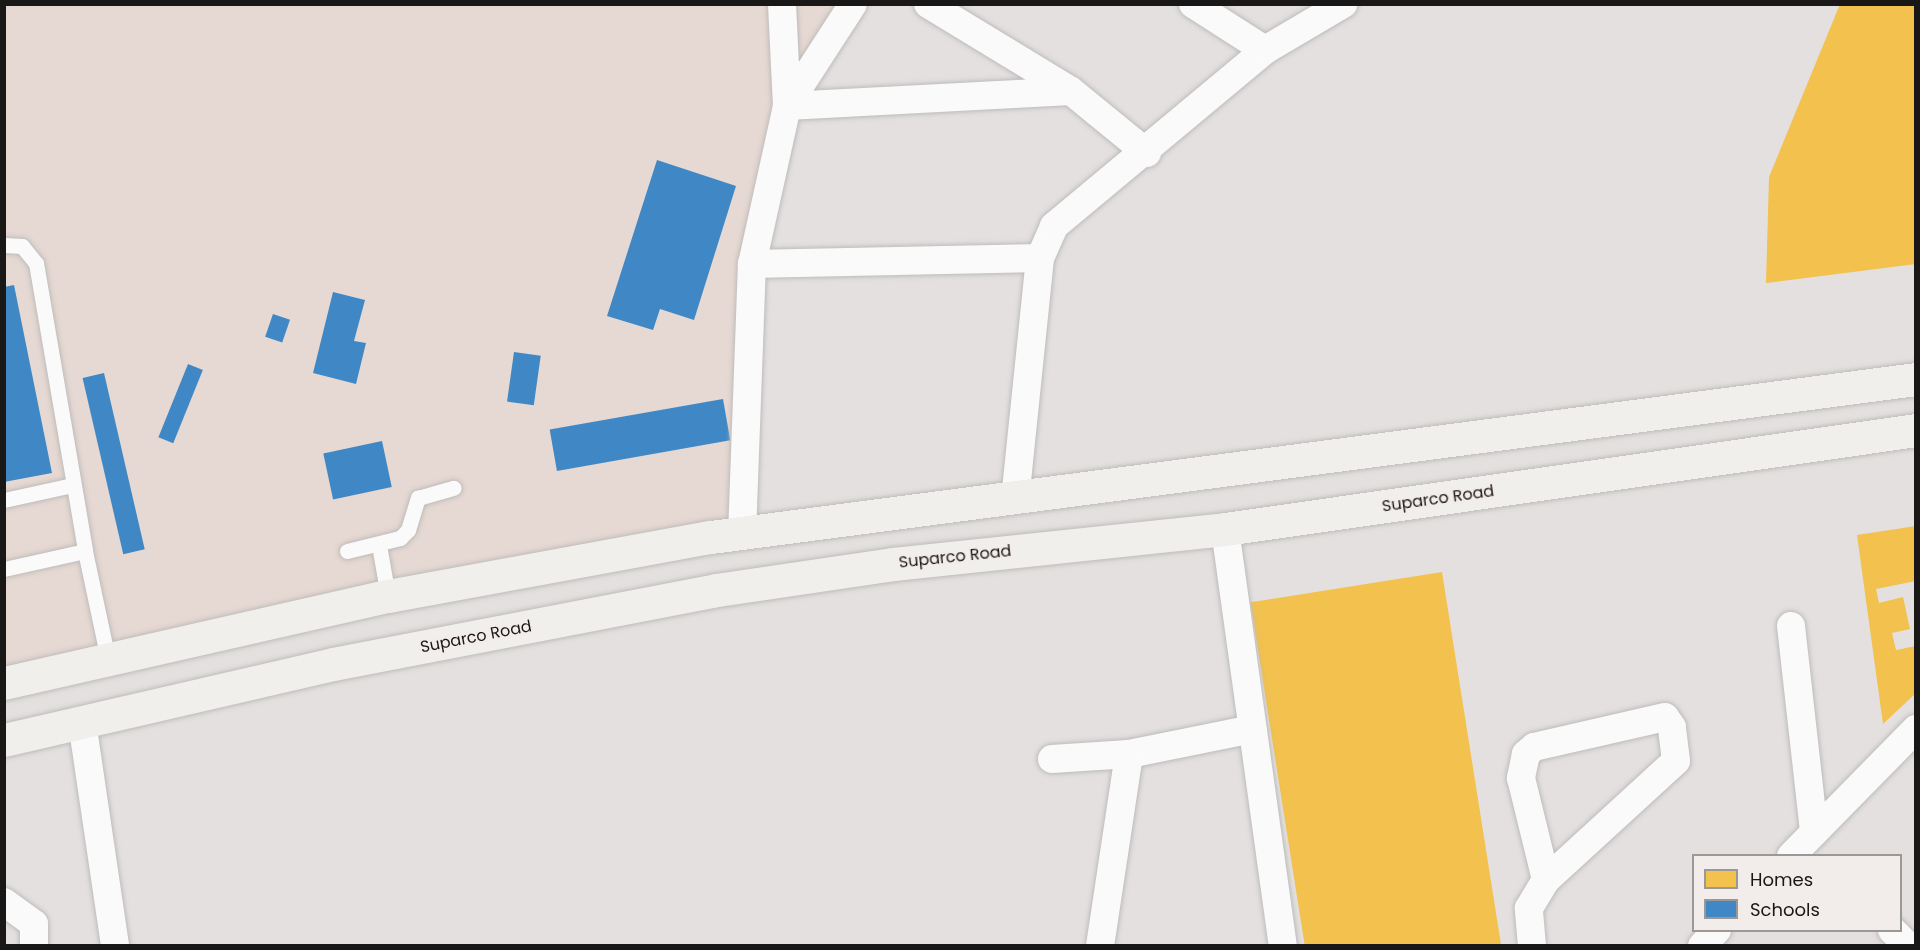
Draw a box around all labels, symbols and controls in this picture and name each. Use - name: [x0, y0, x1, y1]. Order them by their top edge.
- street label: Suparco Road: [1381, 482, 1495, 516]
- street label: Suparco Road: [898, 542, 1012, 572]
- street label: Suparco Road: [419, 617, 533, 657]
- legend: [1692, 854, 1902, 932]
- text: Homes: [1750, 867, 1813, 892]
- text: Schools: [1750, 897, 1820, 922]

